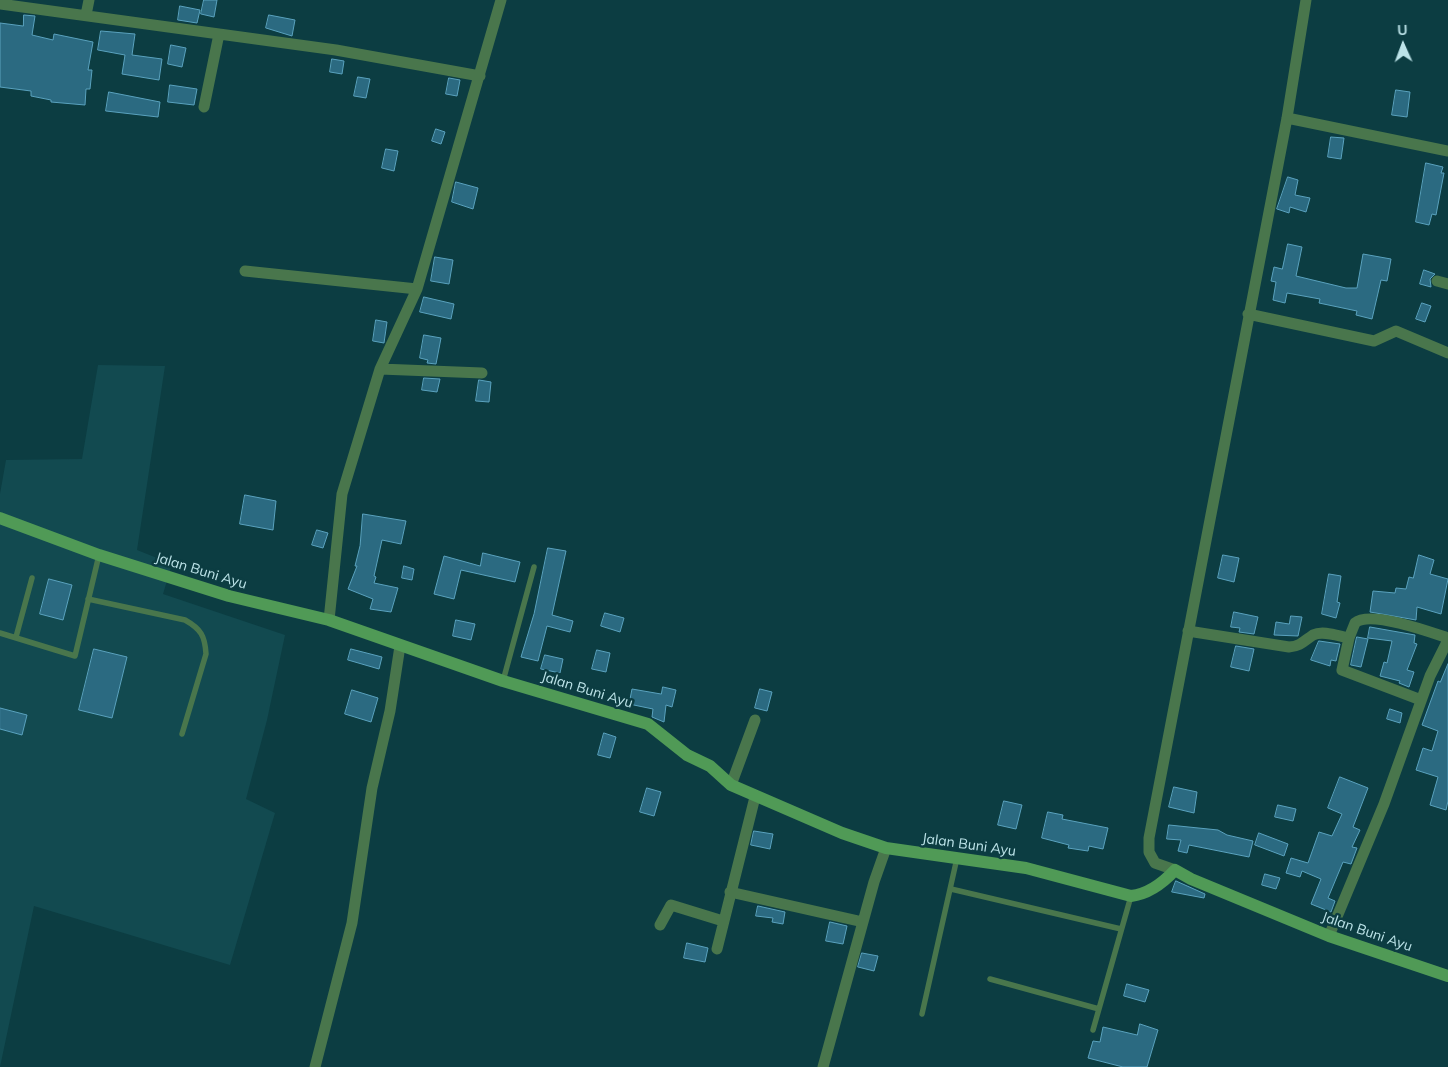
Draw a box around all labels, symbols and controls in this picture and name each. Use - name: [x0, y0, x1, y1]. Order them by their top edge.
- north arrow: [1378, 20, 1428, 70]
- text: U: [1397, 21, 1408, 39]
- street label: Jalan Buni Ayu: [153, 549, 249, 593]
- street label: Jalan Buni Ayu: [539, 668, 635, 712]
- street label: Jalan Buni Ayu: [921, 830, 1017, 860]
- street label: Jalan Buni Ayu: [1319, 909, 1415, 955]

